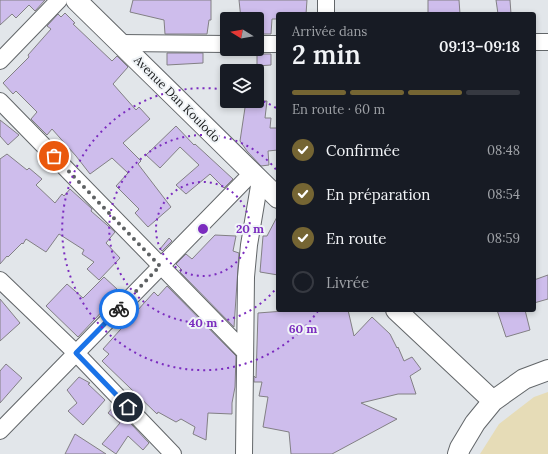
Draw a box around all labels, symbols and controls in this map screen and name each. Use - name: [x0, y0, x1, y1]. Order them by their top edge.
- north arrow: [220, 12, 264, 56]
- map controls: [220, 12, 264, 108]
- text: Arrivée dans: [292, 23, 367, 40]
- text: 09:13–09:18: [439, 37, 520, 56]
- text: 2 min: [292, 38, 361, 71]
- street label: Avenue Dan Koulodo: [130, 52, 224, 145]
- button: layers: [220, 64, 264, 108]
- text: En route · 60 m: [292, 101, 385, 118]
- pin: [37, 139, 71, 173]
- icon: check: [292, 139, 314, 161]
- text: Confirmée: [326, 141, 400, 160]
- text: 08:48: [487, 142, 520, 159]
- icon: bag: [43, 145, 65, 167]
- icon: check: [292, 183, 314, 205]
- text: En préparation: [326, 185, 430, 204]
- text: 08:54: [487, 186, 520, 203]
- text: 20 m: [236, 221, 264, 236]
- centre of rings: [196, 222, 210, 236]
- icon: check: [292, 227, 314, 249]
- text: En route: [326, 229, 386, 248]
- text: 08:59: [487, 230, 520, 247]
- text: Livrée: [326, 273, 369, 292]
- courier: [99, 289, 139, 329]
- icon: bike: [108, 298, 130, 320]
- text: 40 m: [189, 315, 217, 330]
- text: 60 m: [289, 321, 317, 336]
- pin: [111, 390, 145, 424]
- icon: home: [117, 396, 139, 418]

